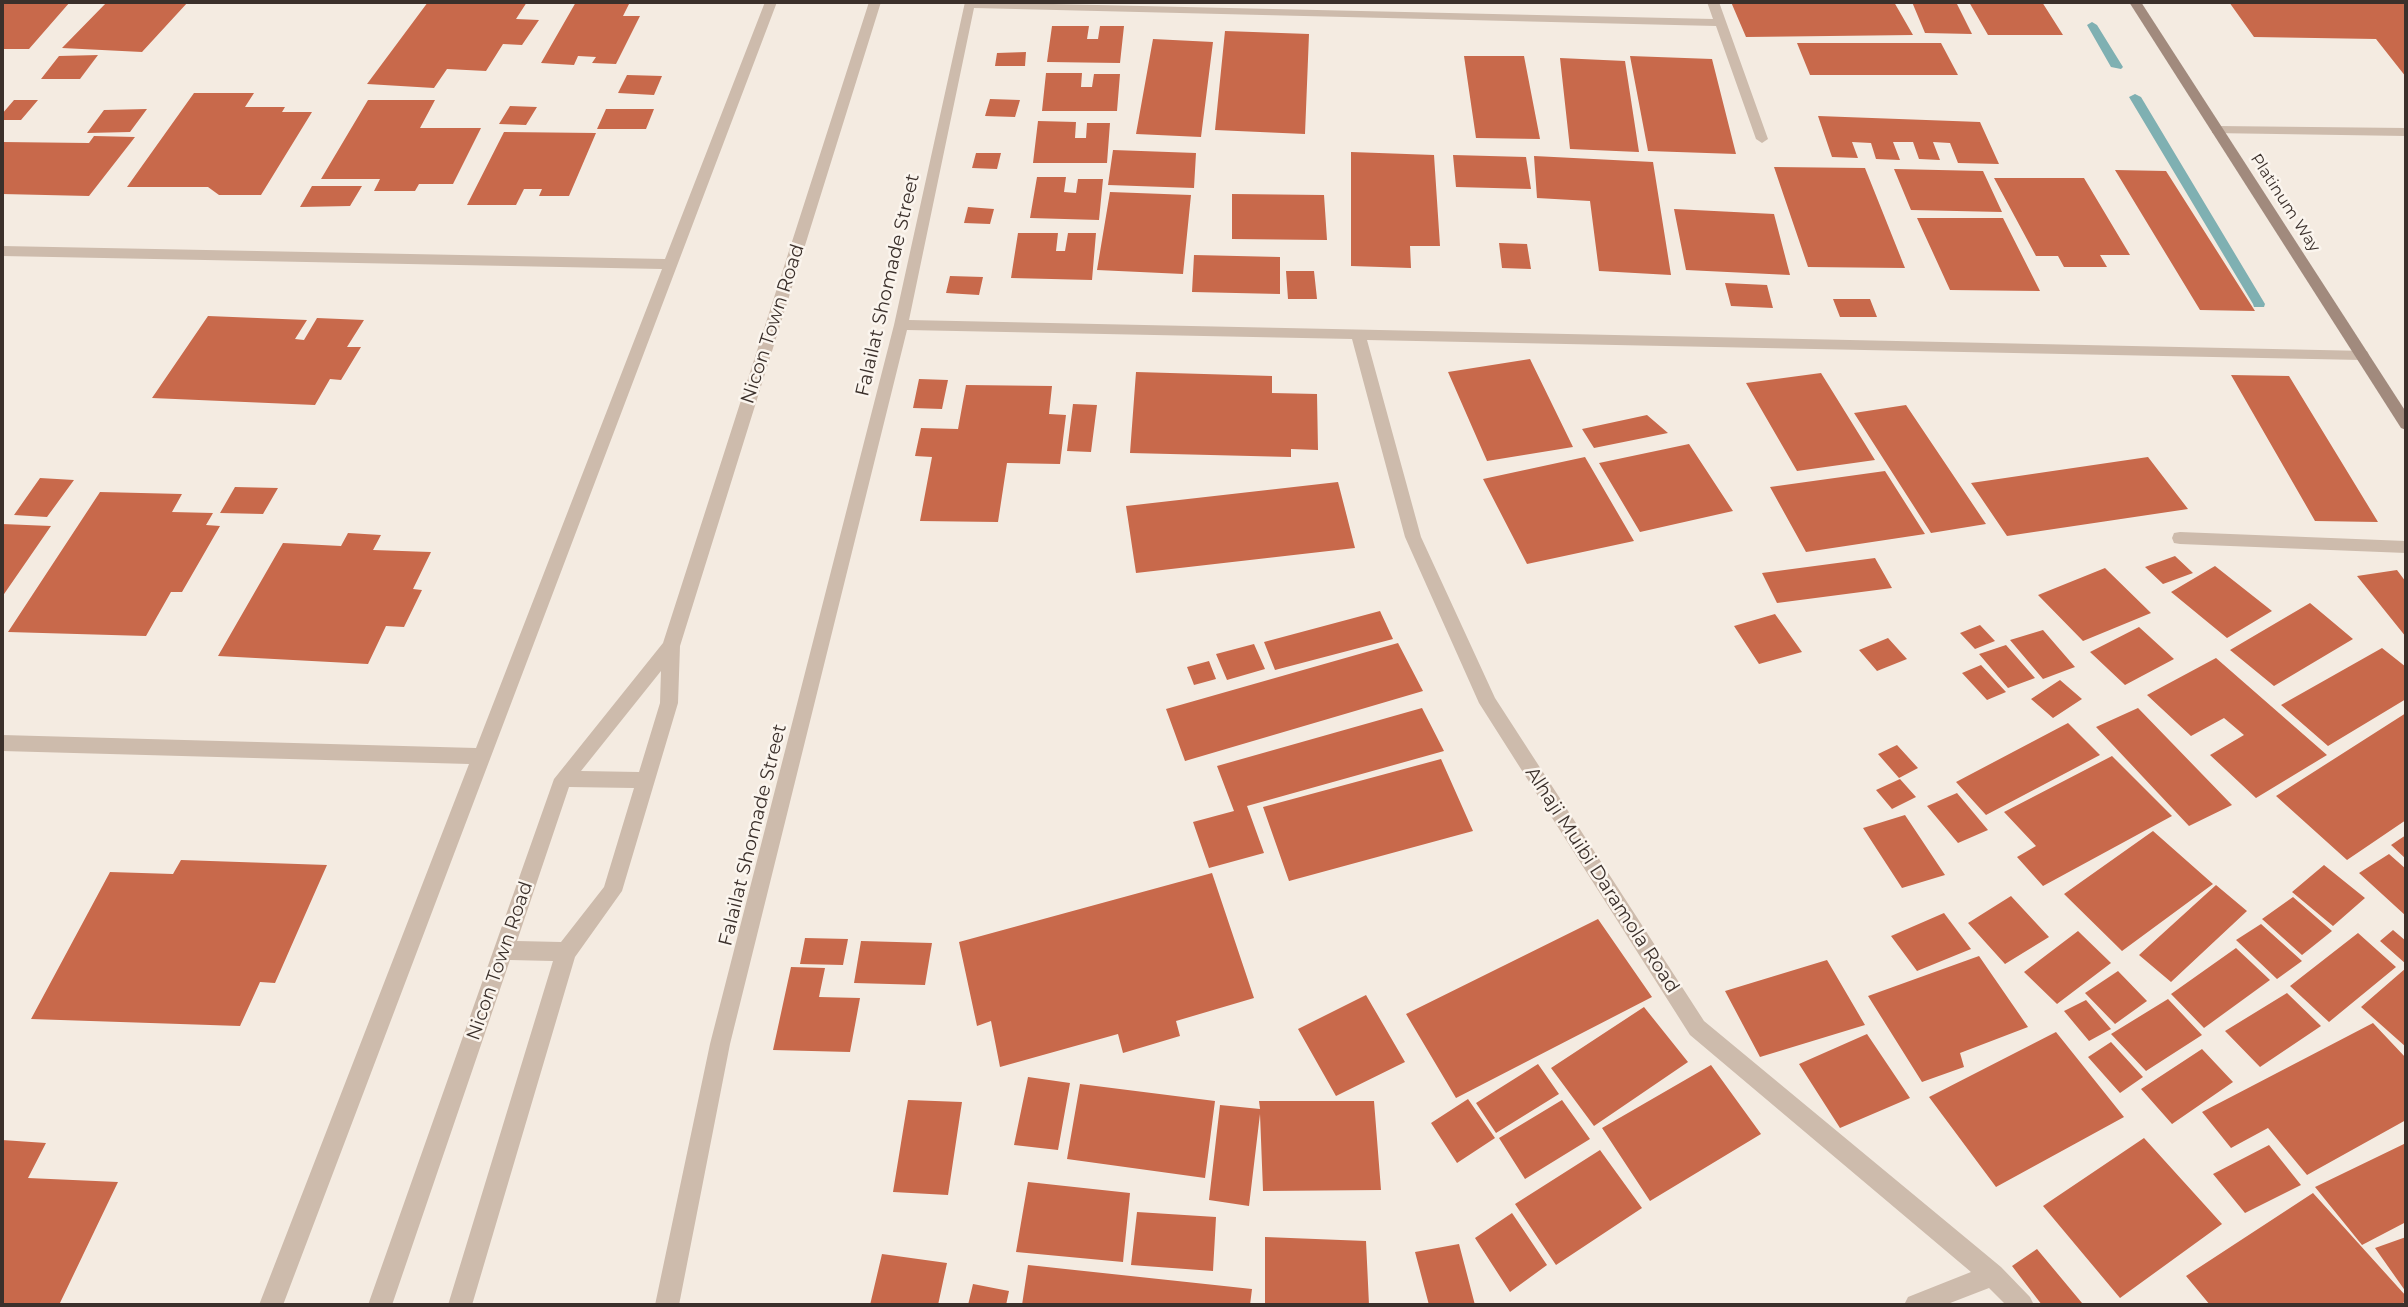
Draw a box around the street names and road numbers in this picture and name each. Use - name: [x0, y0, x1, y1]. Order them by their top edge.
- street label: Platinum Way: [2246, 150, 2324, 256]
- street label: Falailat Shomade Street: [851, 171, 925, 399]
- street label: Nicon Town Road: [736, 241, 810, 407]
- street label: Falailat Shomade Street: [714, 722, 792, 948]
- street label: Alhaji Muibi Daramola Road: [1520, 763, 1684, 997]
- street label: Nicon Town Road: [462, 879, 538, 1043]

